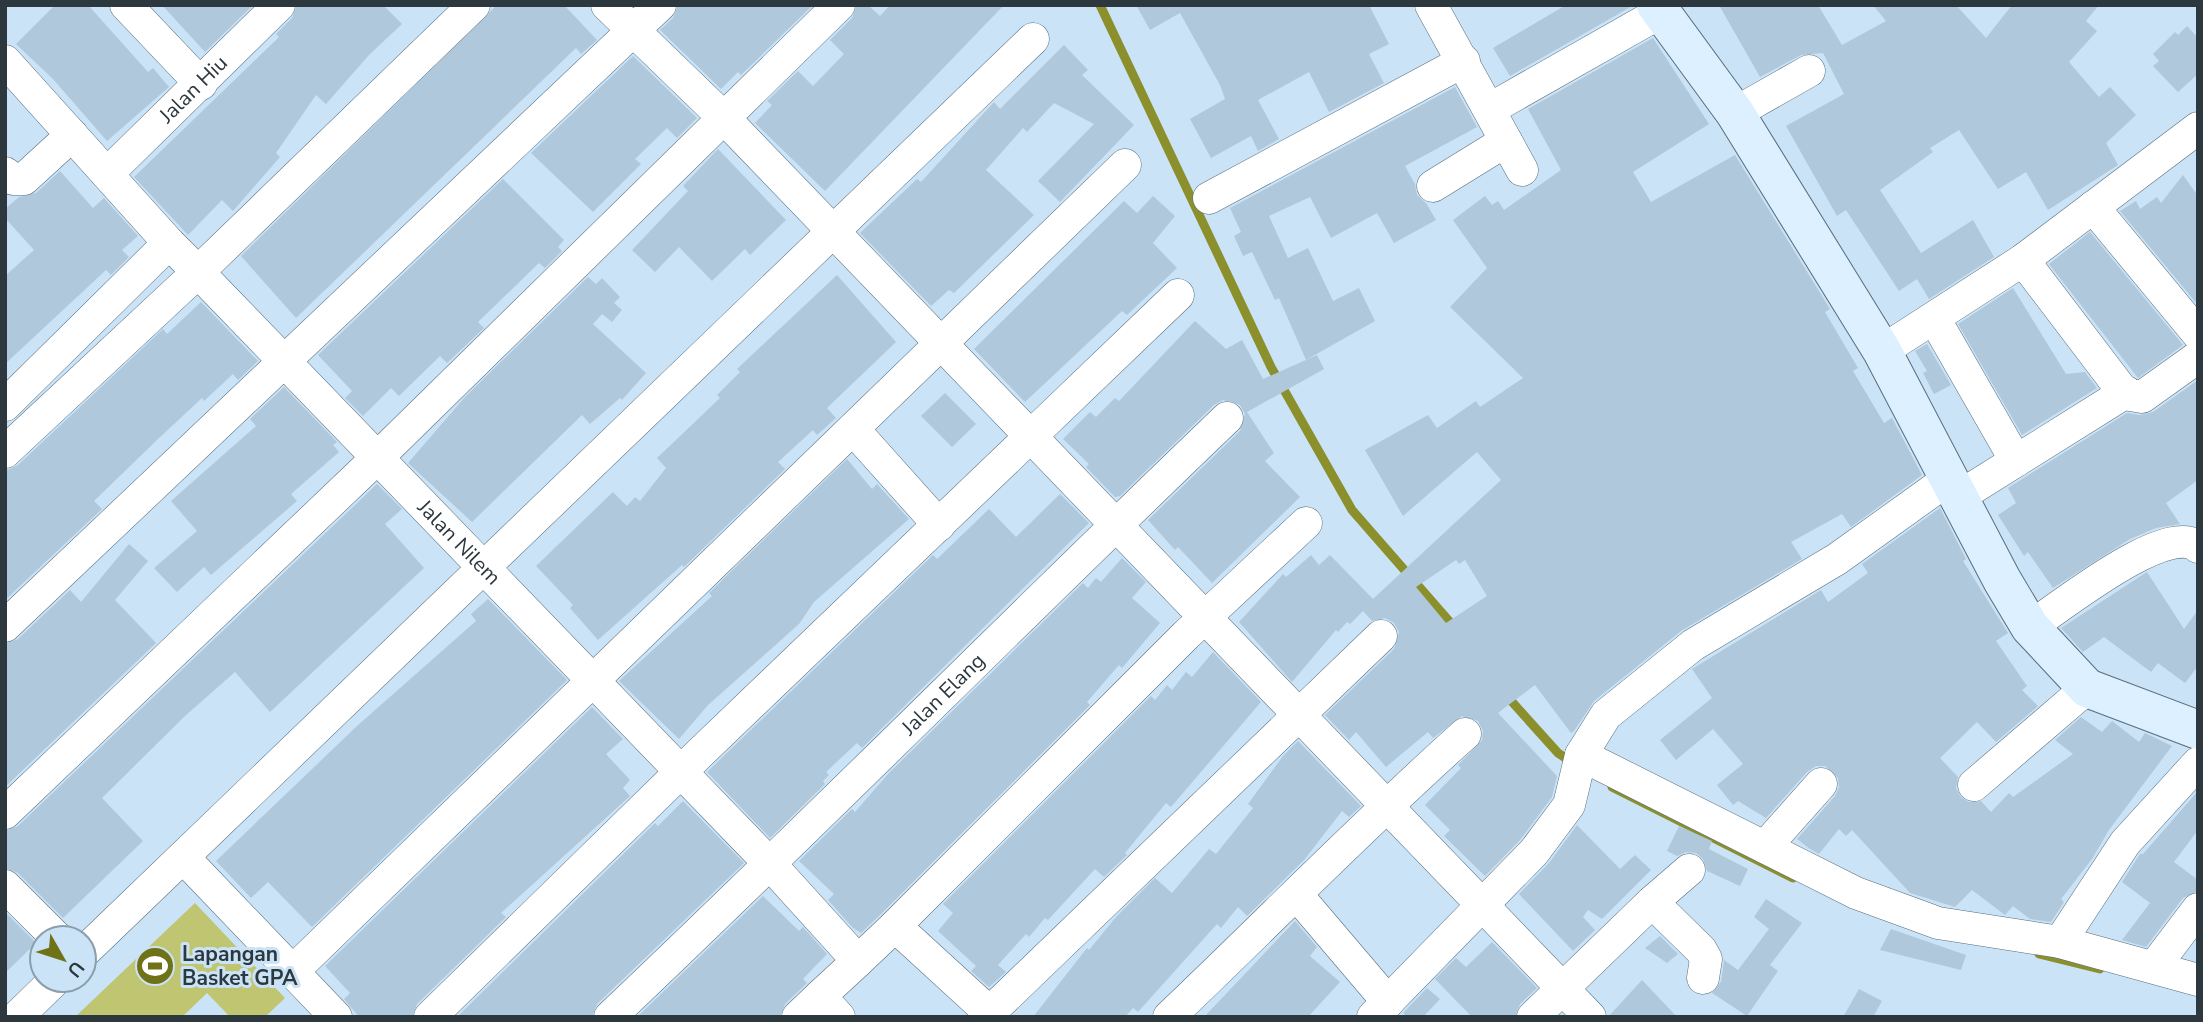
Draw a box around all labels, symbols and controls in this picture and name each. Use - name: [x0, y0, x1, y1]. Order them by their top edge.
- street label: Jalan Hiu: [152, 49, 234, 130]
- street label: Jalan Nilem: [411, 493, 507, 591]
- street label: Jalan Elang: [895, 647, 991, 742]
- north arrow: [28, 924, 98, 994]
- place label: Lapangan Basket GPA: [182, 940, 298, 992]
- sports icon: Lapangan Basket GPA: [134, 945, 176, 987]
- text: U: [61, 955, 90, 983]

